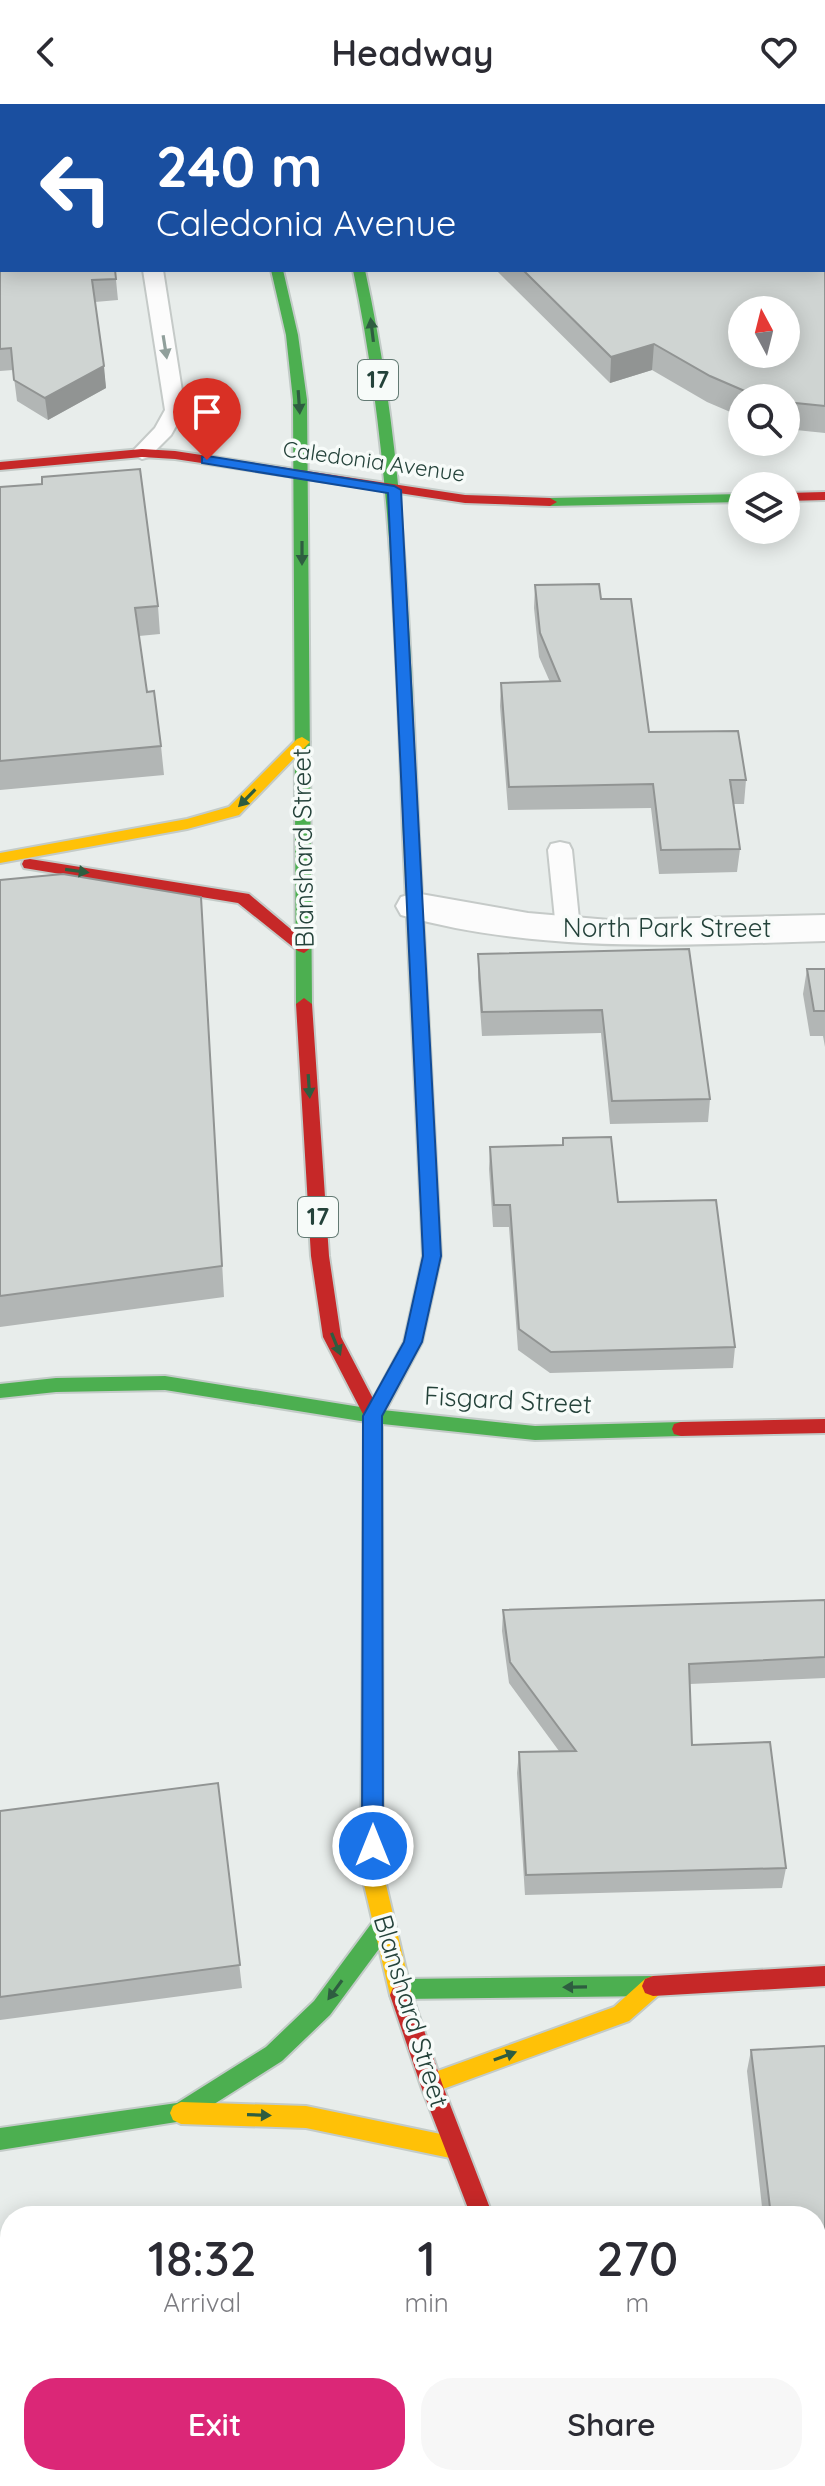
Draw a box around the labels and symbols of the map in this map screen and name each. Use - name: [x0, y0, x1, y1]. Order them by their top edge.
- north arrow: [728, 296, 800, 368]
- one-way arrow: [365, 317, 378, 342]
- one-way arrow: [159, 335, 172, 360]
- road number: 17: [358, 360, 398, 400]
- pin: [173, 378, 241, 460]
- one-way arrow: [293, 390, 306, 415]
- street label: Caledonia Avenue: [281, 434, 467, 488]
- one-way arrow: [296, 541, 308, 566]
- street label: Blanshard Street: [284, 748, 321, 948]
- one-way arrow: [239, 788, 257, 807]
- one-way arrow: [65, 865, 90, 878]
- street label: North Park Street: [563, 911, 771, 944]
- one-way arrow: [303, 1074, 316, 1099]
- road number: 17: [298, 1197, 338, 1237]
- one-way arrow: [330, 1332, 343, 1356]
- street label: Fisgard Street: [423, 1379, 593, 1420]
- position arrow: [331, 1804, 415, 1888]
- street label: Blanshard Street: [367, 1911, 456, 2111]
- one-way arrow: [328, 1980, 344, 2000]
- one-way arrow: [562, 1980, 587, 1993]
- one-way arrow: [493, 2049, 517, 2062]
- one-way arrow: [247, 2109, 272, 2122]

